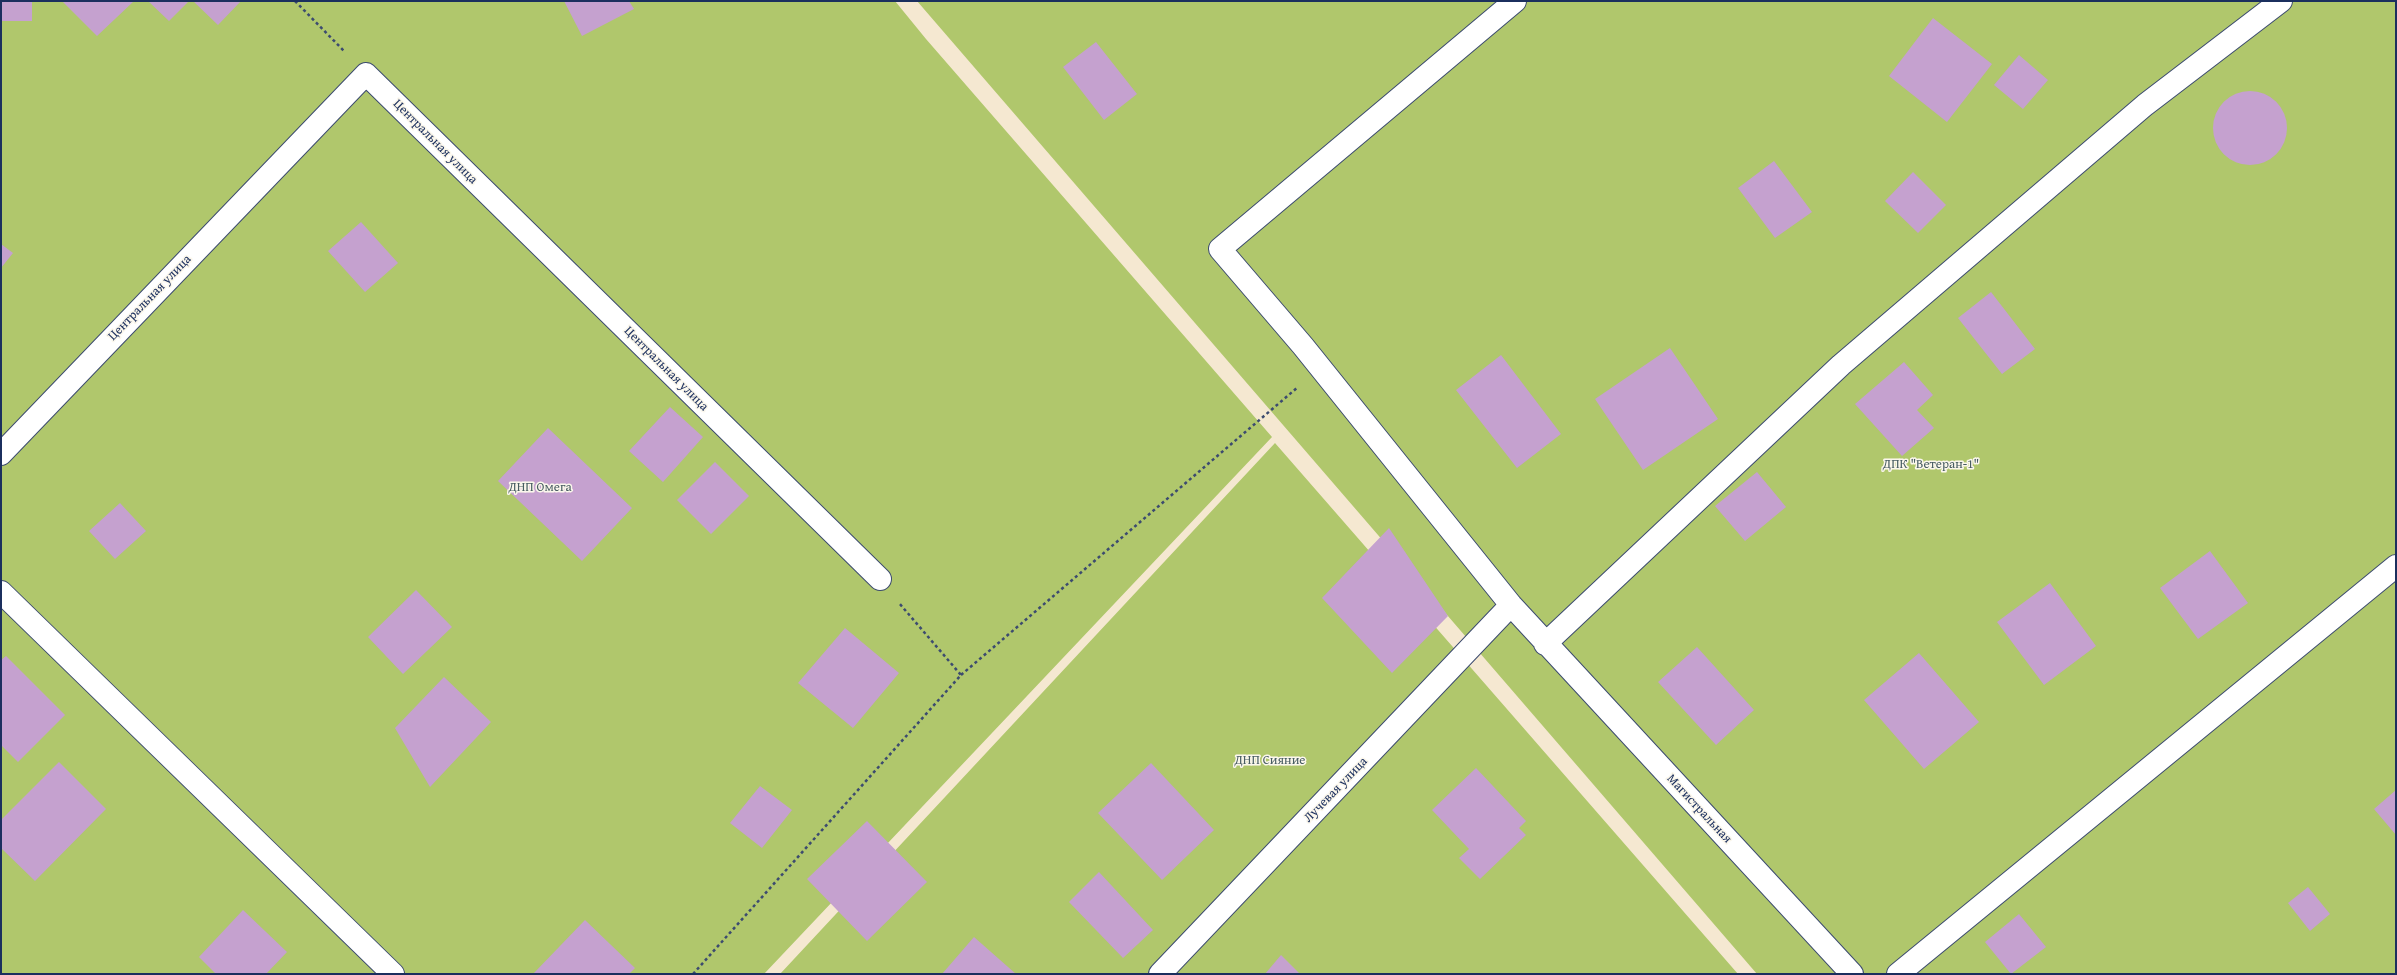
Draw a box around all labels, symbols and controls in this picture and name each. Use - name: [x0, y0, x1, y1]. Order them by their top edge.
- street label: Центральная улица: [390, 97, 480, 187]
- street label: Центральная улица: [105, 252, 195, 344]
- street label: Центральная улица: [621, 324, 711, 414]
- park label: ДПК "Ветеран-1": [1883, 457, 1979, 473]
- park label: ДНП Омега: [508, 480, 572, 496]
- park label: ДНП Сияние: [1235, 753, 1305, 769]
- street label: Лучевая улица: [1301, 754, 1371, 826]
- street label: Магистральная: [1663, 771, 1735, 847]

